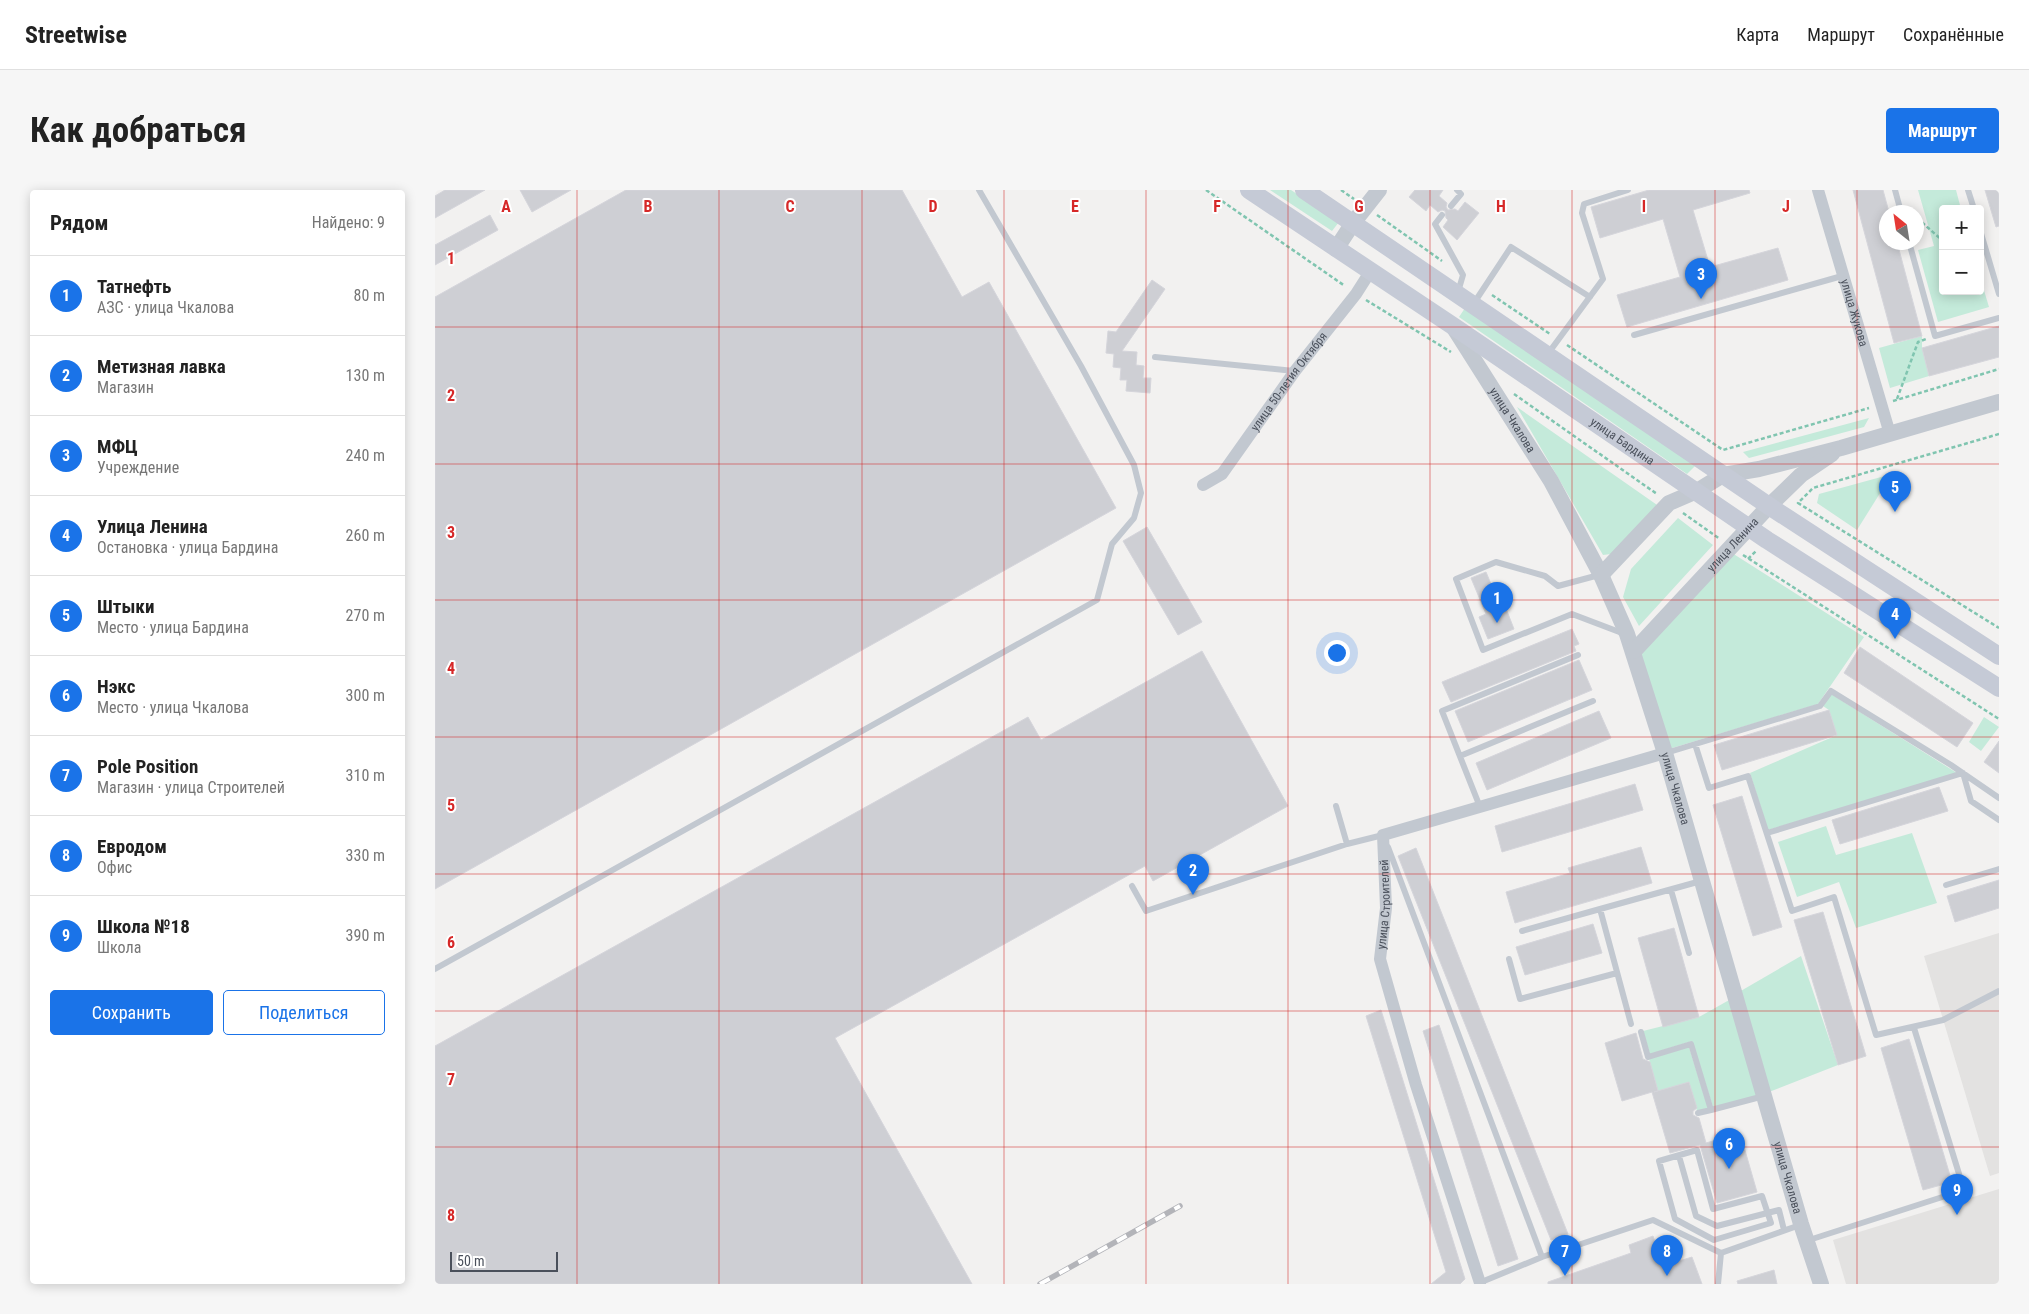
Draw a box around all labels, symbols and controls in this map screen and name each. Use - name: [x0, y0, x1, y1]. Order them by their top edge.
- text: Streetwise: [25, 21, 127, 49]
- text: Карта: [1736, 24, 1779, 45]
- text: Маршрут: [1807, 24, 1875, 45]
- text: Сохранённые: [1903, 24, 2004, 45]
- button: Маршрут: [1886, 108, 1999, 153]
- text: Как добраться: [30, 110, 246, 151]
- text: A: [501, 197, 511, 216]
- text: B: [644, 197, 653, 216]
- text: C: [785, 197, 795, 216]
- text: D: [928, 197, 938, 216]
- text: E: [1071, 197, 1079, 216]
- text: F: [1213, 197, 1221, 216]
- text: G: [1354, 197, 1364, 216]
- text: H: [1496, 197, 1506, 216]
- text: I: [1642, 197, 1646, 216]
- text: J: [1782, 197, 1790, 216]
- north arrow: [1879, 205, 1924, 250]
- map controls: [1939, 205, 1984, 295]
- button: +: [1939, 205, 1984, 250]
- text: Рядом: [50, 211, 109, 235]
- text: Найдено: 9: [312, 213, 385, 232]
- text: 1: [447, 249, 455, 268]
- button: −: [1939, 250, 1984, 295]
- pin: 3: [1685, 258, 1717, 299]
- text: Татнефть: [97, 275, 171, 298]
- street label: улица Жукова: [1838, 277, 1871, 348]
- text: 1: [62, 286, 70, 305]
- text: 80 m: [353, 286, 385, 305]
- text: АЗС · улица Чкалова: [97, 298, 234, 317]
- street label: улица 50-летия Октября: [1248, 329, 1330, 434]
- text: Метизная лавка: [97, 355, 226, 378]
- text: 2: [62, 366, 70, 385]
- text: 130 m: [346, 366, 385, 385]
- text: Магазин: [97, 378, 154, 397]
- street label: улица Чкалова: [1487, 385, 1538, 455]
- text: 2: [447, 386, 455, 405]
- street label: улица Бардина: [1588, 415, 1657, 468]
- text: МФЦ: [97, 435, 138, 458]
- text: 3: [62, 446, 70, 465]
- text: 240 m: [346, 446, 385, 465]
- text: Учреждение: [97, 458, 179, 477]
- pin: 5: [1879, 471, 1911, 512]
- text: Улица Ленина: [97, 515, 208, 538]
- street label: улица Ленина: [1704, 515, 1762, 575]
- text: 3: [447, 523, 455, 542]
- text: 4: [62, 526, 70, 545]
- text: 260 m: [346, 526, 385, 545]
- text: Остановка · улица Бардина: [97, 538, 278, 557]
- pin: 1: [1481, 582, 1513, 623]
- text: Штыки: [97, 595, 154, 618]
- pin: 4: [1879, 598, 1911, 639]
- text: 5: [62, 606, 70, 625]
- text: 270 m: [346, 606, 385, 625]
- text: Место · улица Бардина: [97, 618, 249, 637]
- your location: [1324, 640, 1350, 666]
- text: 4: [447, 659, 455, 678]
- text: Нэкс: [97, 675, 135, 698]
- text: 6: [62, 686, 70, 705]
- text: 300 m: [346, 686, 385, 705]
- text: Место · улица Чкалова: [97, 698, 249, 717]
- street label: улица Чкалова: [1658, 751, 1692, 827]
- text: Pole Position: [97, 755, 198, 778]
- text: 7: [62, 766, 70, 785]
- text: 310 m: [346, 766, 385, 785]
- text: Магазин · улица Строителей: [97, 778, 285, 797]
- text: 5: [447, 796, 455, 815]
- text: Евродом: [97, 835, 167, 858]
- text: 8: [62, 846, 70, 865]
- text: 330 m: [346, 846, 385, 865]
- pin: 2: [1177, 854, 1209, 895]
- text: Офис: [97, 858, 132, 877]
- street label: улица Строителей: [1374, 859, 1393, 950]
- text: Школа №18: [97, 915, 190, 938]
- text: 9: [62, 926, 70, 945]
- text: 390 m: [346, 926, 385, 945]
- text: 6: [447, 933, 455, 952]
- text: Школа: [97, 938, 141, 957]
- button: Сохранить: [50, 990, 213, 1035]
- button: Поделиться: [223, 990, 385, 1035]
- text: 7: [447, 1070, 455, 1089]
- pin: 6: [1713, 1128, 1745, 1169]
- street label: улица Чкалова: [1771, 1140, 1805, 1216]
- pin: 9: [1941, 1174, 1973, 1215]
- text: 8: [447, 1206, 455, 1225]
- pin: 7: [1549, 1235, 1581, 1276]
- pin: 8: [1651, 1235, 1683, 1276]
- scale bar: [450, 1249, 557, 1272]
- text: 50 m: [457, 1253, 485, 1269]

